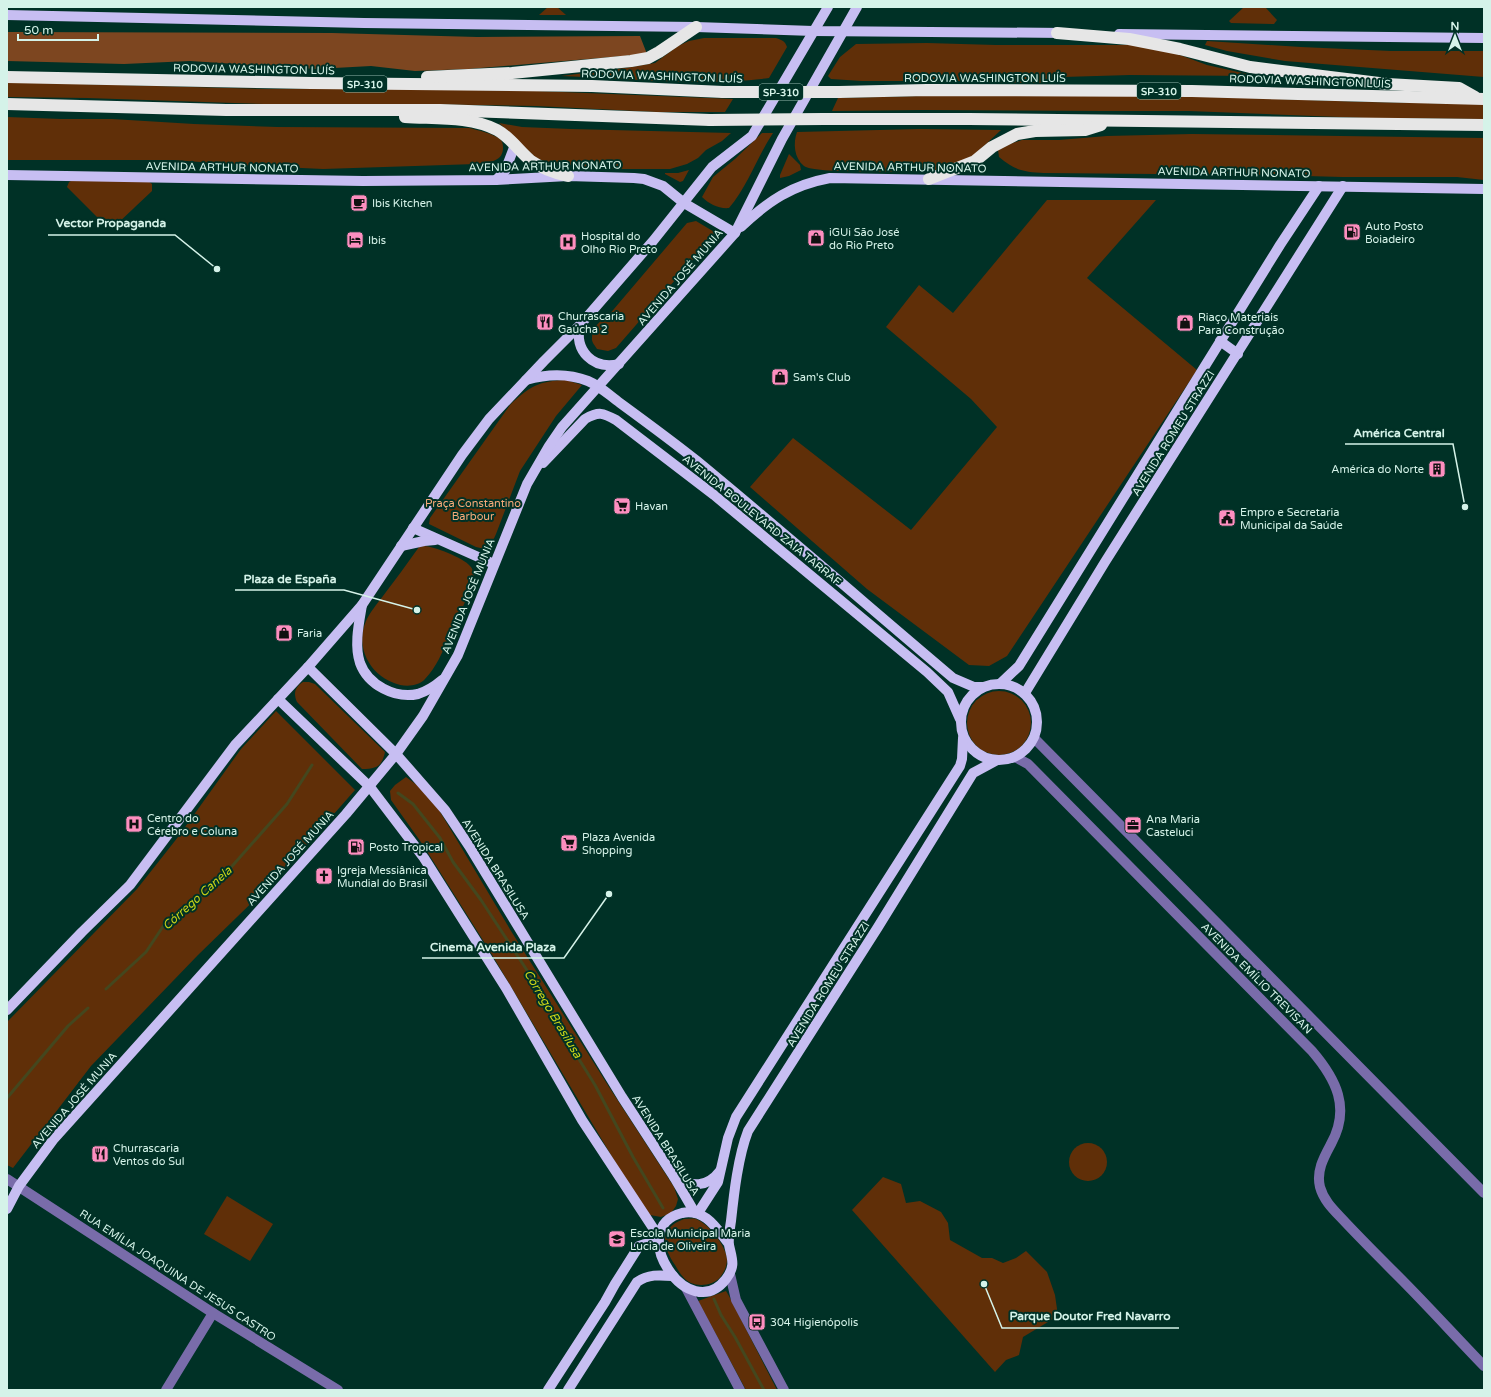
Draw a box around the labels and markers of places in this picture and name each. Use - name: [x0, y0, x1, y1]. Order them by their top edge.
- cafe icon: Ibis Kitchen: [349, 193, 369, 213]
- place label: Ibis Kitchen: [372, 197, 433, 210]
- callout: Vector Propaganda: [48, 211, 175, 235]
- place label: Auto Posto Boiadeiro: [1365, 220, 1424, 246]
- fuel station icon: Auto Posto Boiadeiro: [1342, 222, 1362, 242]
- place label: iGUi São José do Rio Preto: [829, 226, 900, 252]
- shop icon: iGUi São José do Rio Preto: [806, 228, 826, 248]
- hotel icon: Ibis: [345, 230, 365, 250]
- place label: Hospital do Olho Rio Preto: [581, 230, 658, 256]
- hospital icon: Hospital do Olho Rio Preto: [558, 232, 578, 252]
- place label: Ibis: [368, 234, 386, 247]
- place label: Churrascaria Gaúcha 2: [558, 310, 624, 336]
- place label: Riaço Materiais Para Construção: [1198, 311, 1285, 337]
- restaurant icon: Churrascaria Gaúcha 2: [535, 312, 555, 332]
- shop icon: Riaço Materiais Para Construção: [1175, 313, 1195, 333]
- shop icon: Sam's Club: [770, 367, 790, 387]
- place label: Sam's Club: [793, 371, 851, 384]
- callout: América Central: [1345, 420, 1453, 444]
- building icon: América do Norte: [1427, 459, 1447, 479]
- place label: América do Norte: [1331, 463, 1424, 476]
- supermarket icon: Havan: [612, 496, 632, 516]
- place label: Havan: [635, 500, 668, 513]
- place label: Empro e Secretaria Municipal da Saúde: [1240, 506, 1343, 532]
- public building icon: Empro e Secretaria Municipal da Saúde: [1217, 508, 1237, 528]
- callout: Plaza de España: [235, 566, 344, 590]
- shop icon: Faria: [274, 623, 294, 643]
- place label: Faria: [297, 627, 322, 640]
- place label: Centro do Cérebro e Coluna: [147, 812, 237, 838]
- place label: Ana Maria Casteluci: [1146, 813, 1200, 839]
- hospital icon: Centro do Cérebro e Coluna: [124, 814, 144, 834]
- office icon: Ana Maria Casteluci: [1123, 815, 1143, 835]
- place label: Plaza Avenida Shopping: [582, 831, 655, 857]
- supermarket icon: Plaza Avenida Shopping: [559, 833, 579, 853]
- fuel station icon: Posto Tropical: [346, 837, 366, 857]
- place label: Posto Tropical: [369, 841, 443, 854]
- place label: Igreja Messiânica Mundial do Brasil: [337, 864, 428, 890]
- church icon: Igreja Messiânica Mundial do Brasil: [314, 866, 334, 886]
- callout: Cinema Avenida Plaza: [422, 934, 564, 958]
- place label: Churrascaria Ventos do Sul: [113, 1142, 184, 1168]
- restaurant icon: Churrascaria Ventos do Sul: [90, 1144, 110, 1164]
- place label: Escola Municipal Maria Lucia de Oliveira: [630, 1227, 750, 1253]
- school or university icon: Escola Municipal Maria Lucia de Oliveira: [607, 1229, 627, 1249]
- callout: Parque Doutor Fred Navarro: [1002, 1304, 1179, 1328]
- bus stop icon: 304 Higienópolis: [747, 1312, 767, 1332]
- place label: 304 Higienópolis: [770, 1316, 858, 1329]

